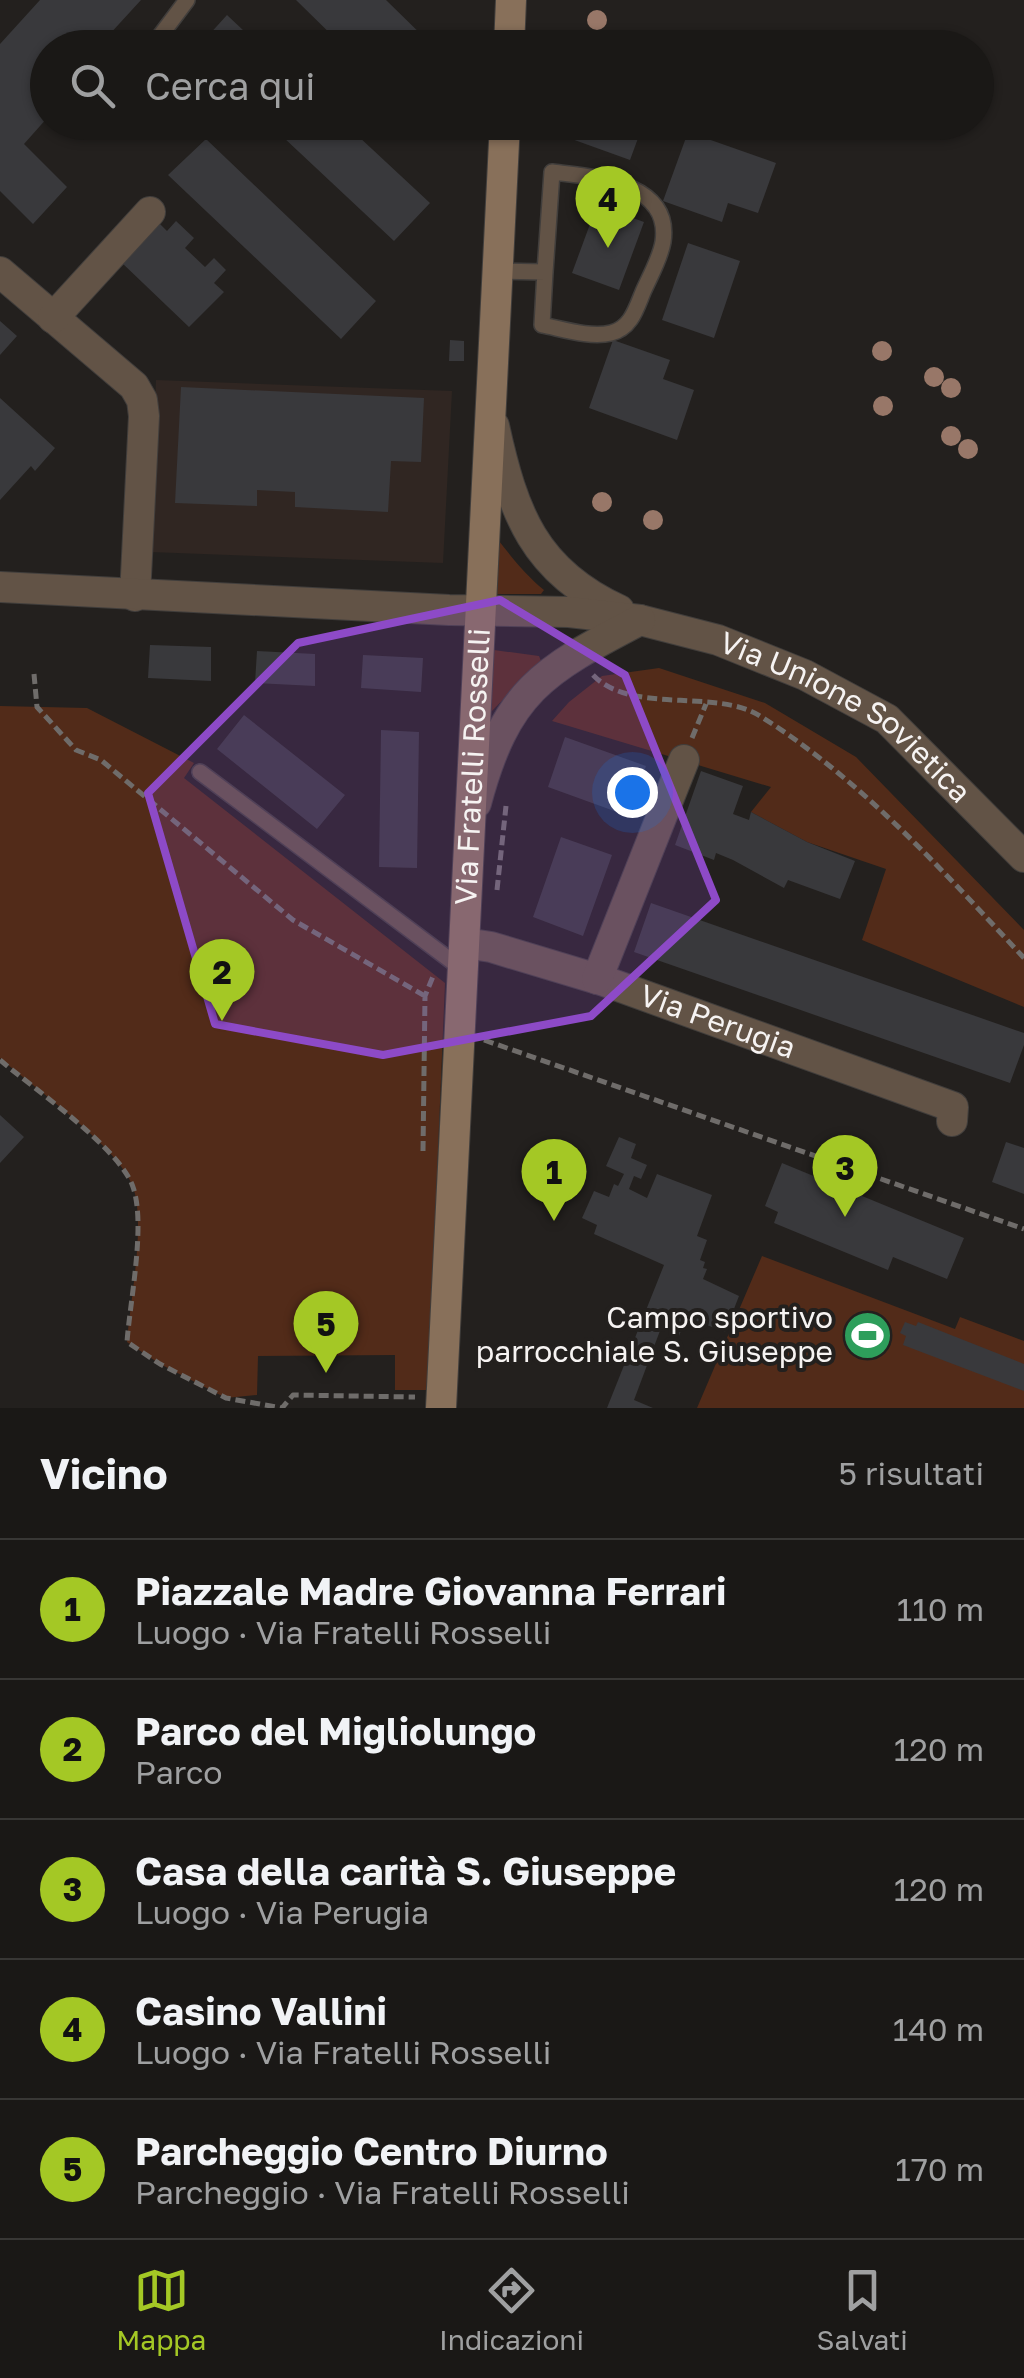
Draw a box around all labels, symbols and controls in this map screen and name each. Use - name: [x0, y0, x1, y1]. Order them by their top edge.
- search box: [30, 30, 994, 140]
- icon: search: [65, 58, 120, 113]
- text: Cerca qui: [145, 63, 316, 108]
- pin: 4: [576, 166, 640, 248]
- street label: Via Unione Sovietica: [715, 624, 979, 810]
- street label: Via Fratelli Rosselli: [447, 627, 497, 906]
- your location: [607, 767, 658, 818]
- pin: 2: [190, 938, 254, 1021]
- street label: Via Perugia: [635, 976, 800, 1066]
- pin: 3: [812, 1134, 878, 1217]
- pin: 1: [522, 1138, 586, 1221]
- pin: 5: [294, 1290, 358, 1373]
- place label: Campo sportivo parrocchiale S. Giuseppe: [476, 1299, 833, 1369]
- sports icon: Campo sportivo parrocchiale S. Giuseppe: [842, 1309, 894, 1361]
- text: Vicino: [40, 1448, 168, 1498]
- text: 5 risultati: [839, 1454, 984, 1492]
- text: Piazzale Madre Giovanna Ferrari: [135, 1568, 726, 1613]
- text: 1: [64, 1590, 81, 1628]
- text: 110 m: [897, 1590, 984, 1628]
- text: Luogo · Via Fratelli Rosselli: [135, 1613, 551, 1651]
- text: Parco del Migliolungo: [135, 1708, 536, 1753]
- text: 2: [63, 1730, 82, 1768]
- text: 120 m: [894, 1730, 984, 1768]
- text: Parco: [135, 1753, 223, 1791]
- text: Casa della carità S. Giuseppe: [135, 1848, 676, 1893]
- text: 3: [63, 1870, 82, 1908]
- text: 120 m: [894, 1870, 984, 1908]
- text: Luogo · Via Perugia: [135, 1893, 429, 1931]
- text: Casino Vallini: [135, 1988, 387, 2033]
- text: 4: [62, 2010, 83, 2048]
- text: 140 m: [893, 2010, 984, 2048]
- text: Luogo · Via Fratelli Rosselli: [135, 2033, 551, 2071]
- text: Parcheggio Centro Diurno: [135, 2128, 608, 2173]
- text: 5: [63, 2150, 82, 2188]
- text: 170 m: [895, 2150, 984, 2188]
- text: Parcheggio · Via Fratelli Rosselli: [135, 2173, 630, 2211]
- tab: Mappa: [116, 2263, 206, 2356]
- tab: Indicazioni: [439, 2263, 584, 2356]
- tab: Salvati: [817, 2263, 908, 2356]

